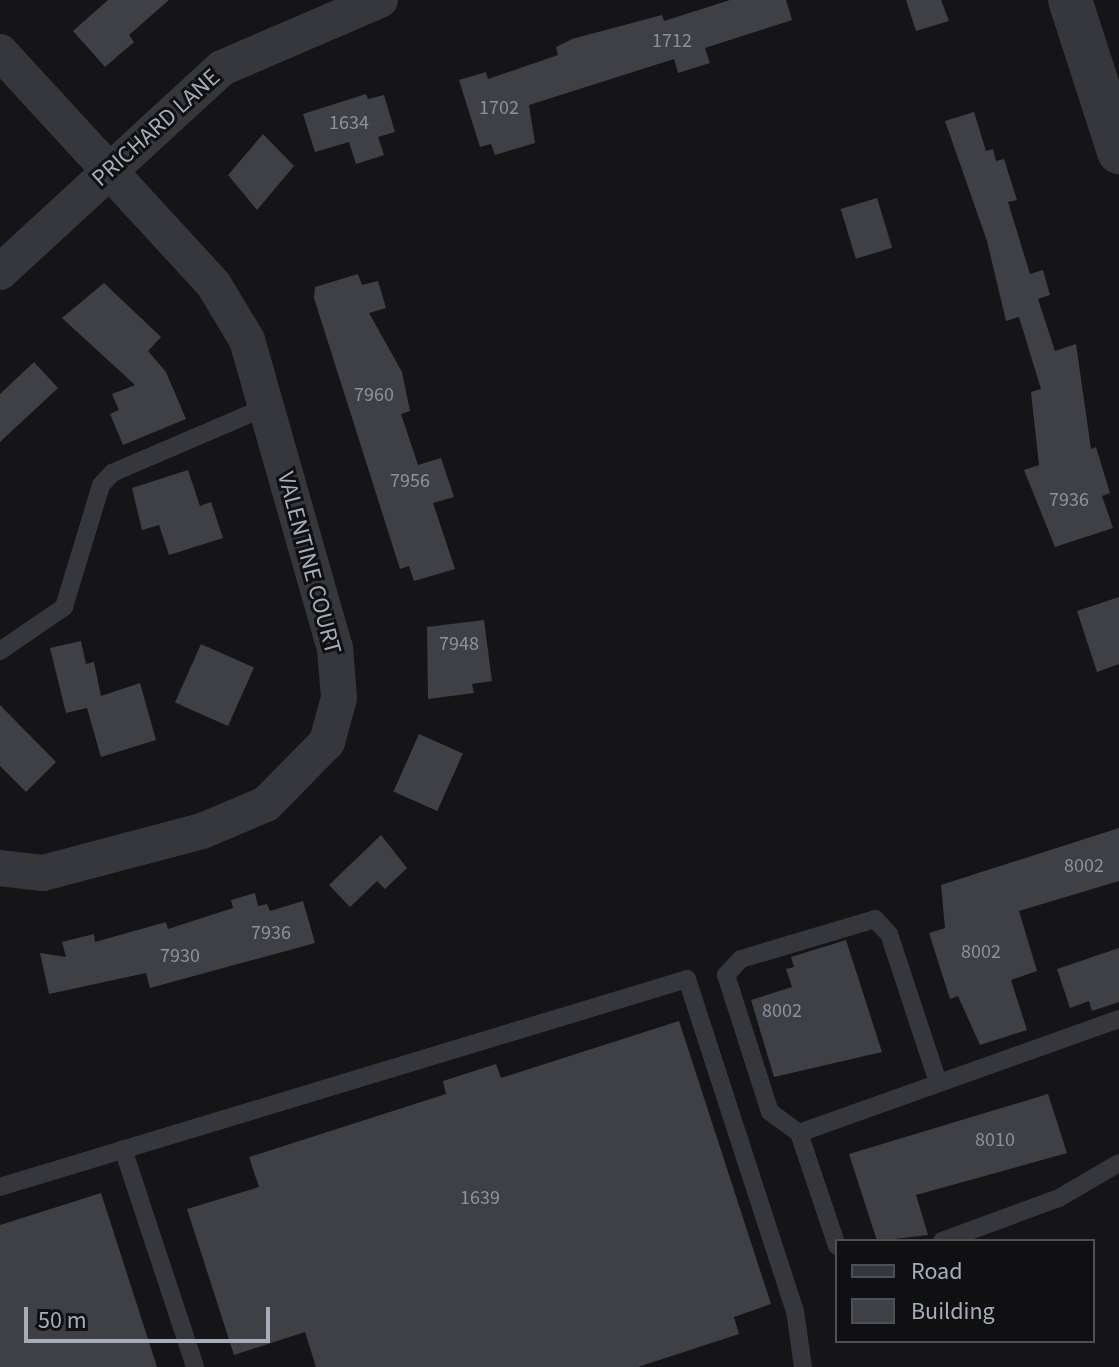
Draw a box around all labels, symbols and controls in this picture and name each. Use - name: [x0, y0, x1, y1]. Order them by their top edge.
- house number: 1712: [652, 29, 692, 53]
- street label: PRICHARD LANE: [86, 63, 226, 193]
- house number: 1702: [479, 96, 519, 120]
- house number: 1634: [329, 111, 369, 135]
- house number: 7960: [354, 383, 394, 407]
- street label: VALENTINE COURT: [271, 469, 347, 657]
- house number: 7956: [390, 469, 430, 493]
- house number: 7936: [1049, 488, 1089, 512]
- house number: 7948: [439, 632, 479, 656]
- house number: 8002: [1064, 854, 1104, 878]
- house number: 7936: [251, 921, 291, 945]
- house number: 8002: [961, 940, 1001, 964]
- house number: 7930: [160, 944, 200, 968]
- house number: 8002: [762, 999, 802, 1023]
- house number: 8010: [975, 1128, 1015, 1152]
- house number: 1639: [460, 1186, 500, 1210]
- legend: [835, 1239, 1095, 1343]
- text: Road: [911, 1254, 963, 1289]
- scale bar: [28, 1291, 274, 1341]
- text: Building: [911, 1294, 995, 1329]
- text: 50 m: [38, 1303, 87, 1338]

